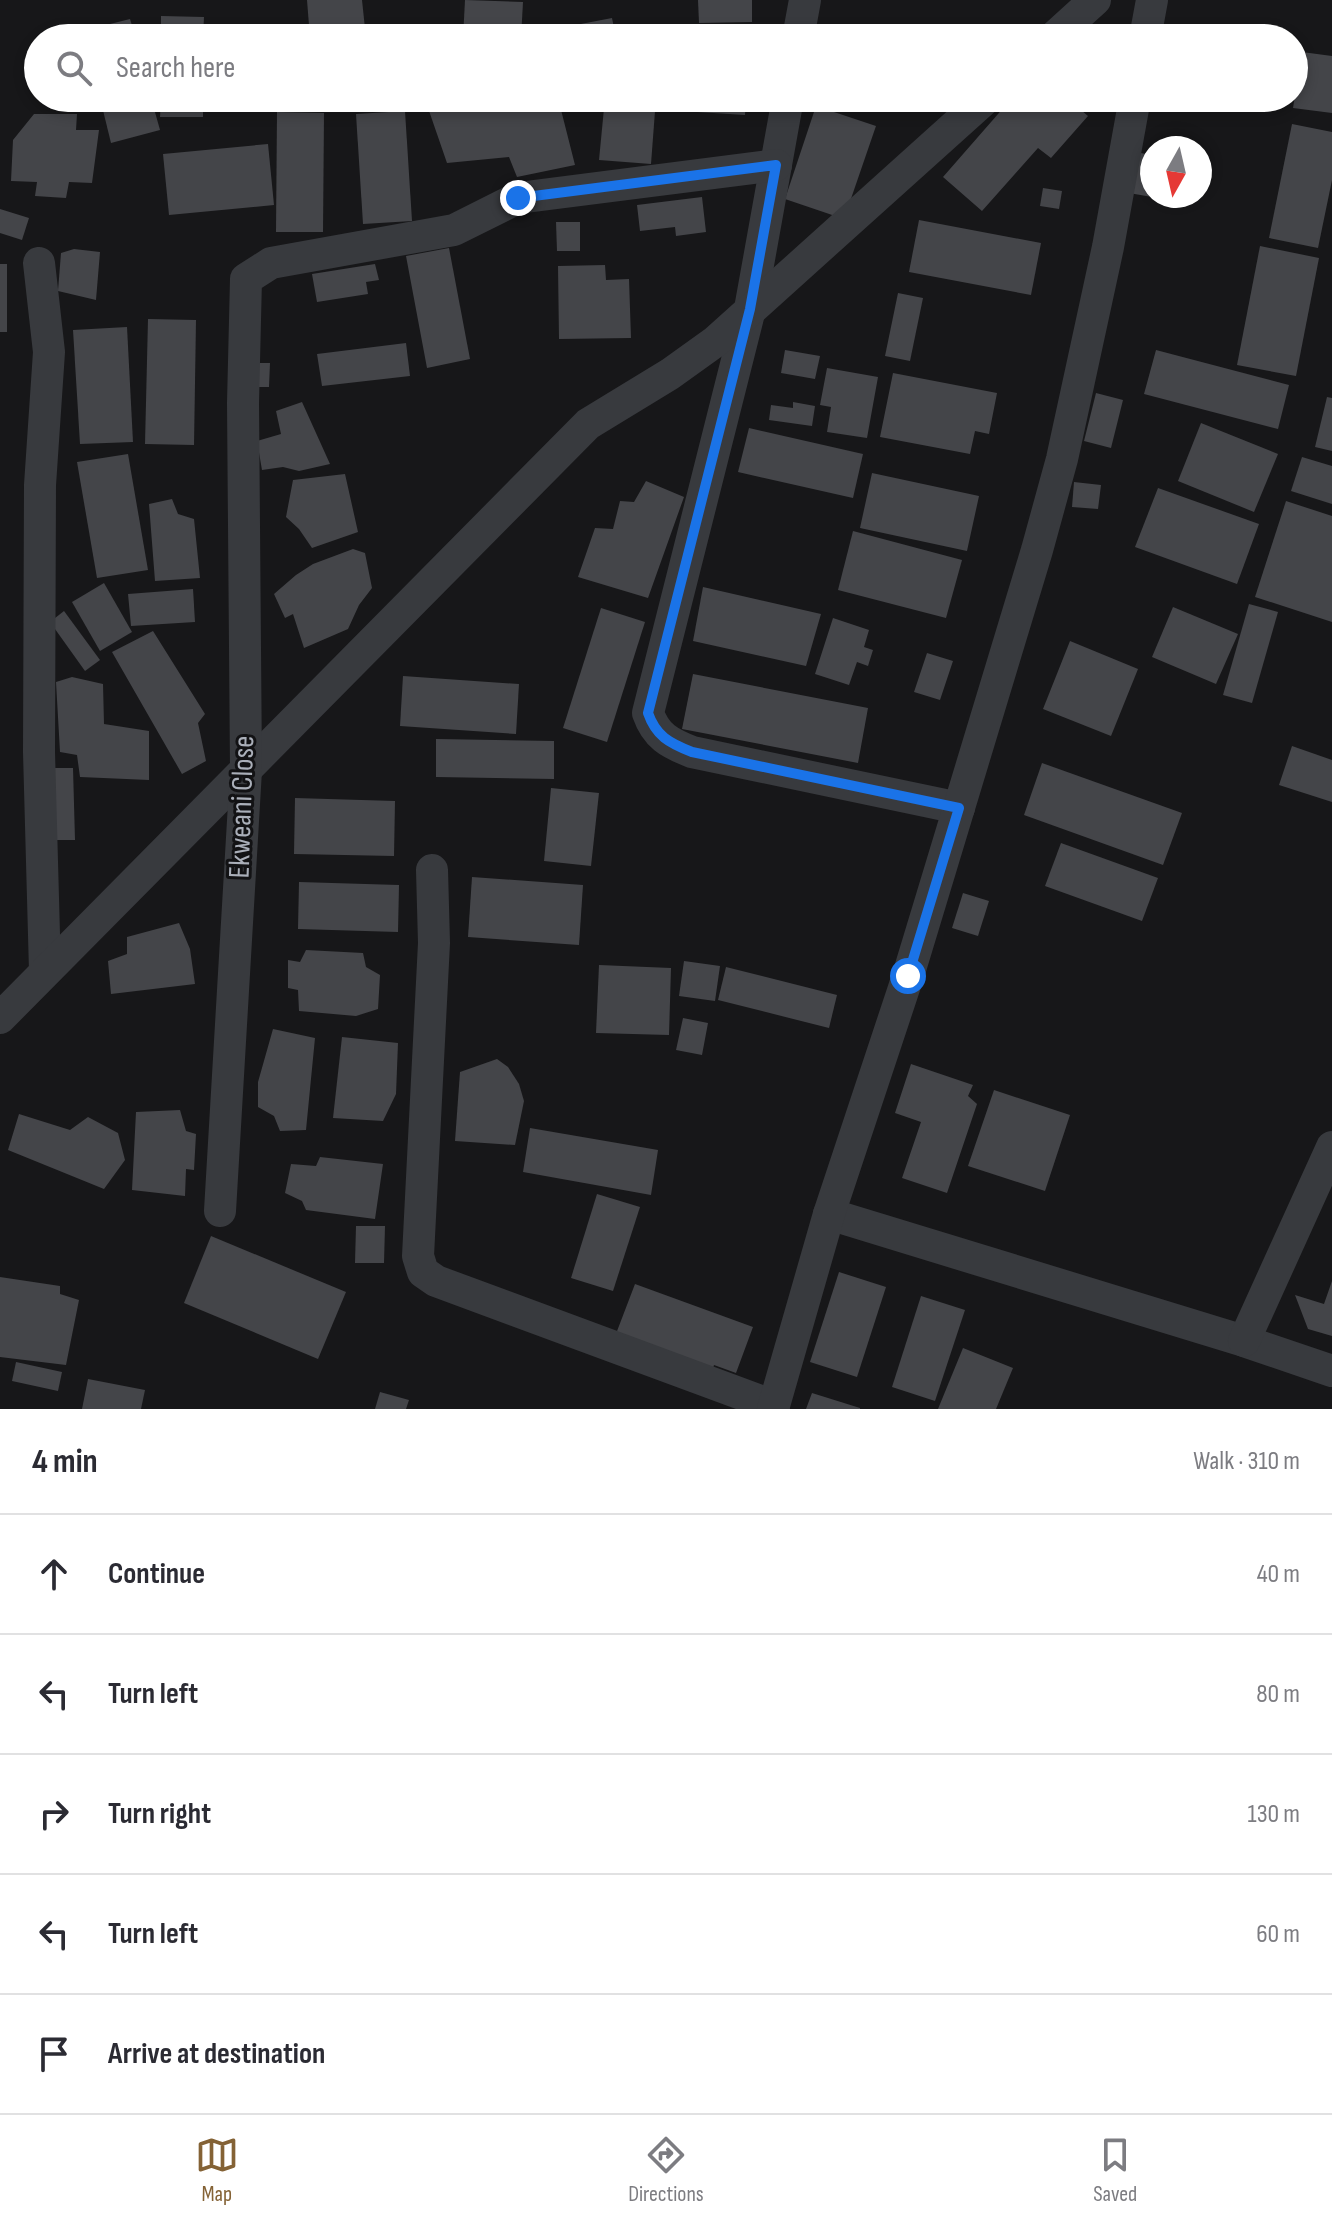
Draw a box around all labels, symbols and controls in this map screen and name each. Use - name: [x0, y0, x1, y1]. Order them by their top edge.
- search box: [24, 24, 1308, 112]
- icon: search: [52, 46, 96, 90]
- text: Search here: [116, 50, 235, 86]
- north arrow: [1140, 136, 1212, 208]
- route end: [500, 180, 536, 216]
- street label: Ekweani Close: [222, 735, 262, 879]
- route start: [890, 958, 926, 994]
- text: 4 min: [32, 1441, 98, 1482]
- text: Walk · 310 m: [1193, 1446, 1300, 1477]
- icon: ahead: [32, 1552, 76, 1596]
- text: Continue: [108, 1556, 205, 1592]
- text: 40 m: [1257, 1559, 1300, 1590]
- icon: left: [32, 1672, 76, 1716]
- text: Turn left: [108, 1676, 198, 1712]
- text: 80 m: [1256, 1679, 1300, 1710]
- icon: right: [32, 1792, 76, 1836]
- text: Turn right: [108, 1796, 211, 1832]
- text: 130 m: [1248, 1799, 1300, 1830]
- icon: left: [32, 1912, 76, 1956]
- text: Turn left: [108, 1916, 198, 1952]
- text: 60 m: [1256, 1919, 1300, 1950]
- icon: arrive: [32, 2032, 76, 2076]
- text: Arrive at destination: [108, 2036, 325, 2072]
- tab: Map: [195, 2133, 239, 2208]
- tab: Directions: [628, 2133, 704, 2208]
- tab: Saved: [1093, 2133, 1137, 2208]

